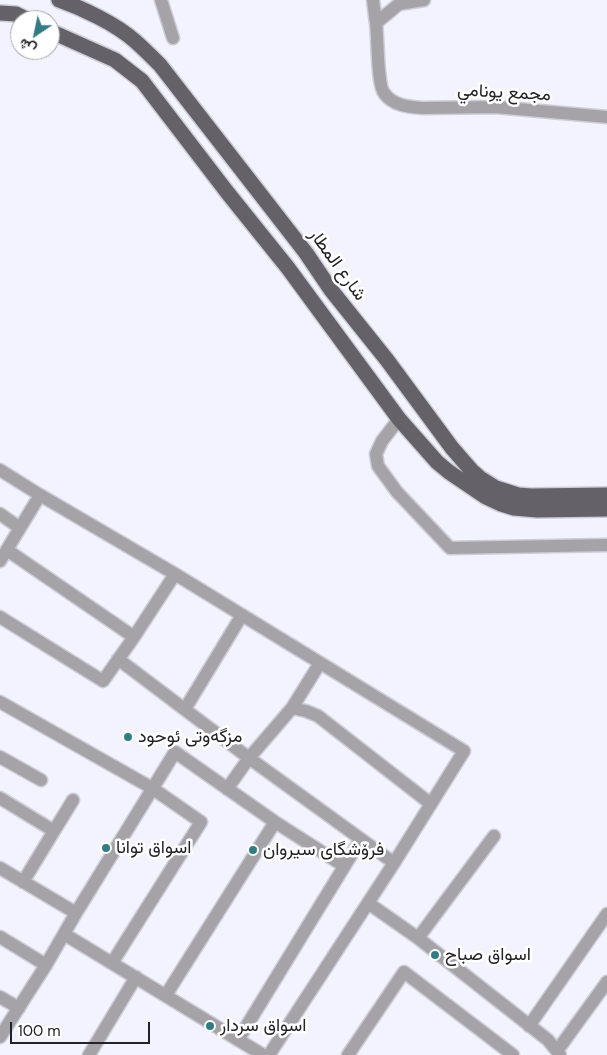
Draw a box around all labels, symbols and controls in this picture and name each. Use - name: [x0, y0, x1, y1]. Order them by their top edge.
- north arrow: [10, 10, 60, 60]
- text: ش: [15, 34, 39, 59]
- street label: مجمع يونامي: [457, 80, 551, 106]
- street label: شارع المطار: [304, 225, 370, 305]
- place label: مزگەوتی ئوحود: [138, 726, 242, 748]
- marker: مزگەوتی ئوحود: [122, 731, 134, 743]
- place label: اسواق توانا: [116, 837, 191, 859]
- place label: فرۆشگای سیروان: [263, 839, 384, 861]
- marker: اسواق توانا: [100, 842, 112, 854]
- marker: فرۆشگای سیروان: [247, 844, 259, 856]
- place label: اسواق صباح: [445, 944, 531, 966]
- marker: اسواق صباح: [429, 949, 441, 961]
- scale bar: [12, 1012, 152, 1044]
- place label: اسواق سردار: [220, 1015, 306, 1037]
- marker: اسواق سردار: [204, 1020, 216, 1032]
- text: 100 m: [18, 1021, 61, 1041]

